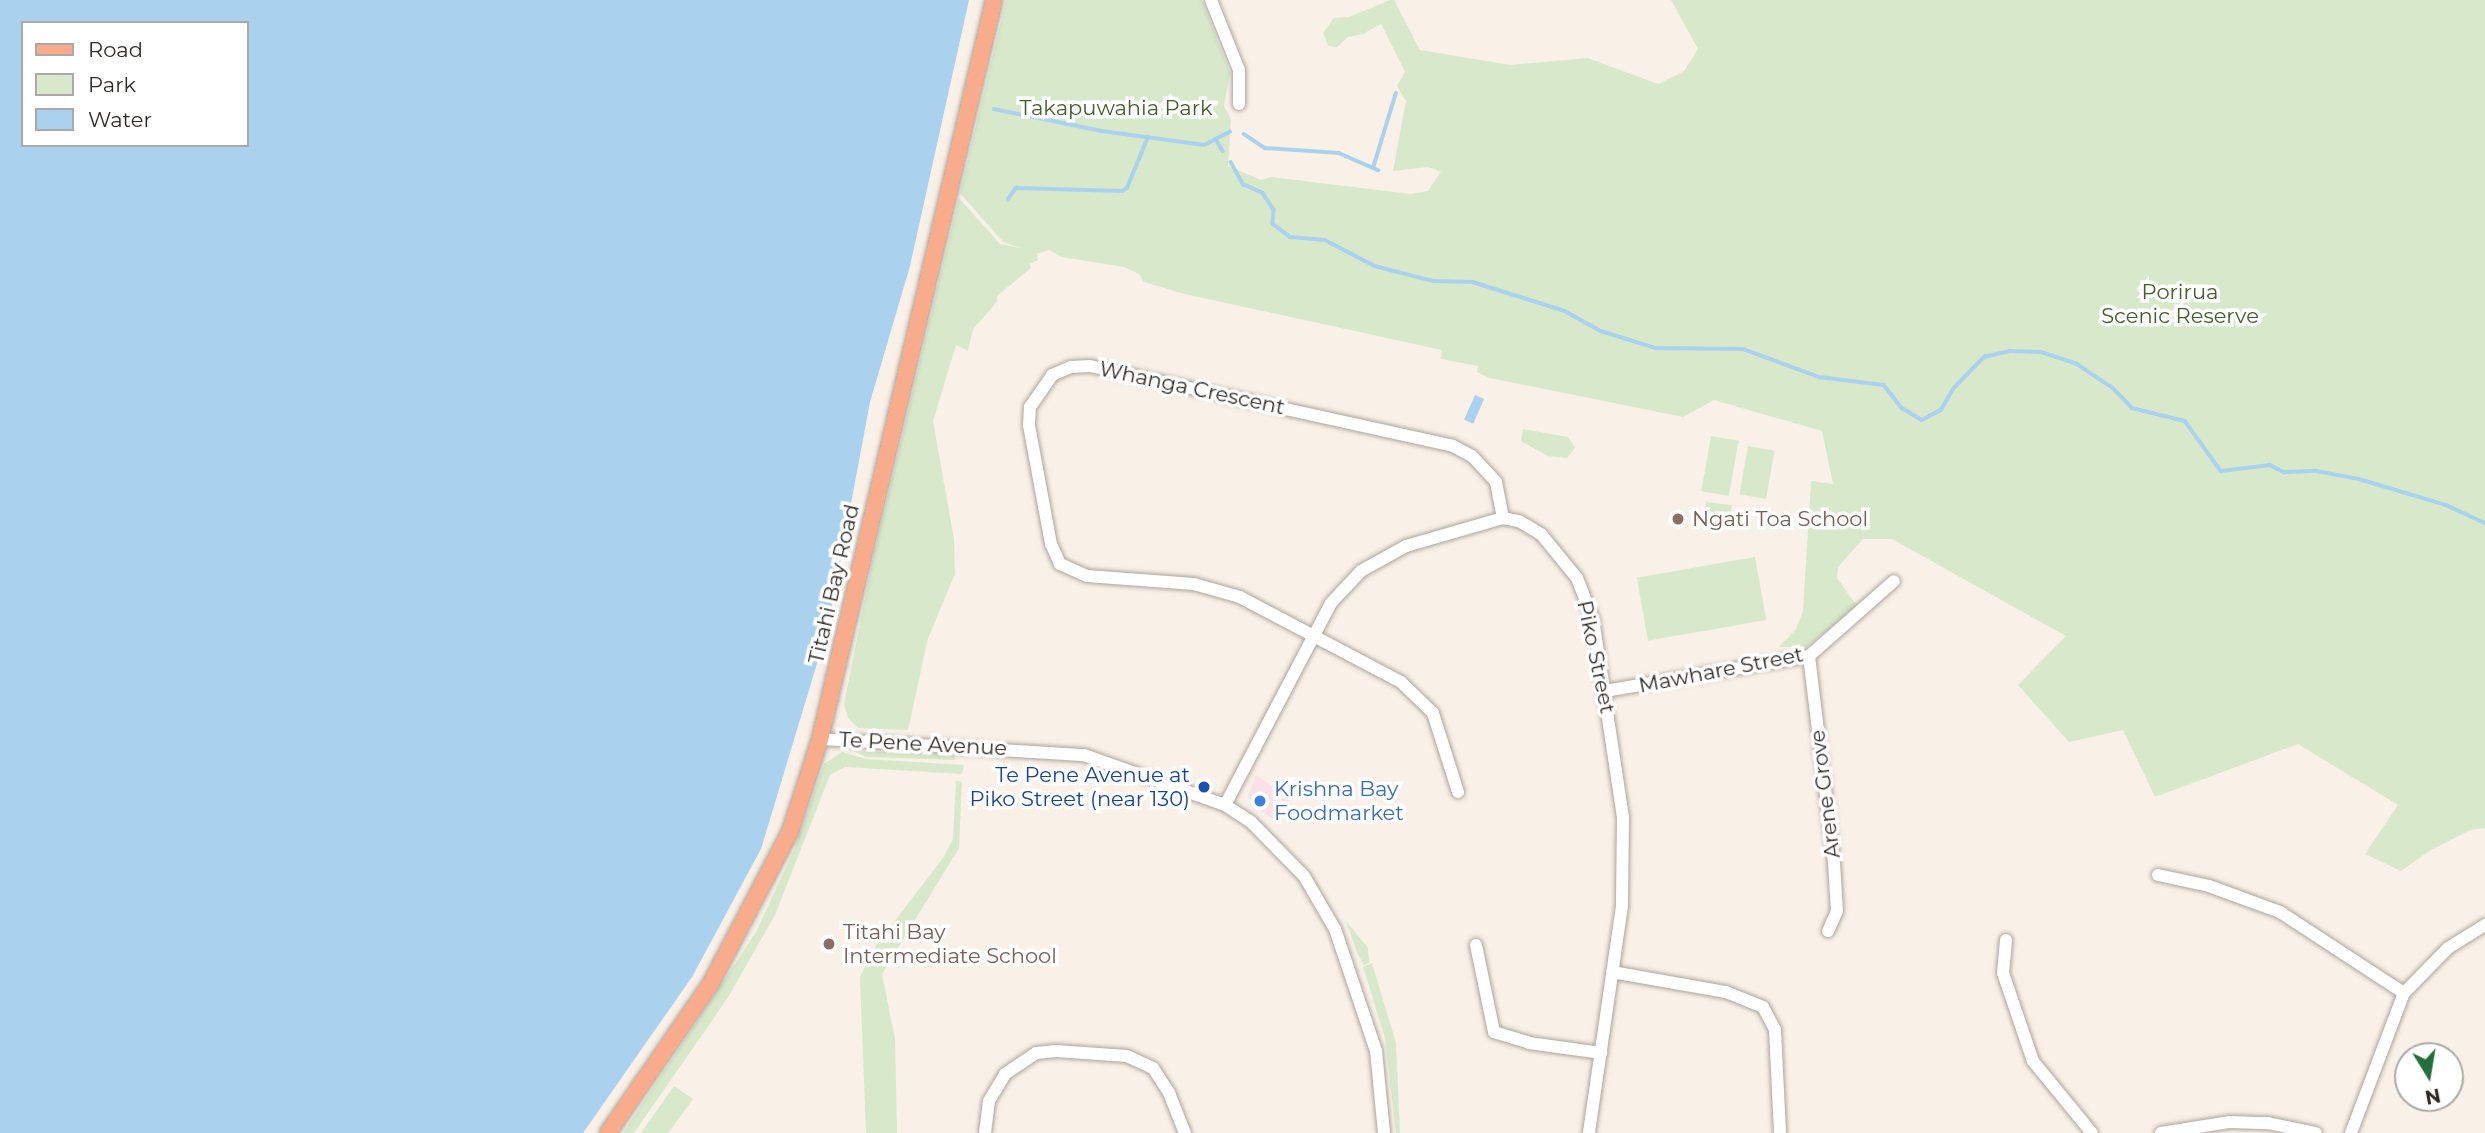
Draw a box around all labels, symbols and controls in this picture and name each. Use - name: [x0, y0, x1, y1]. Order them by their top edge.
- legend: [21, 21, 248, 147]
- text: Road: [88, 37, 143, 62]
- text: Park: [88, 72, 136, 97]
- park label: Takapuwahia Park: [1019, 95, 1213, 121]
- text: Water: [88, 107, 152, 132]
- park label: Porirua Scenic Reserve: [2101, 279, 2259, 329]
- street label: Whanga Crescent: [1097, 356, 1287, 420]
- street label: Titahi Bay Road: [803, 502, 865, 666]
- place label: Ngati Toa School: [1692, 506, 1868, 532]
- marker: Ngati Toa School: [1670, 511, 1686, 527]
- street label: Piko Street: [1572, 598, 1620, 716]
- street label: Mawhare Street: [1637, 642, 1805, 698]
- street label: Te Pene Avenue: [838, 727, 1008, 761]
- street label: Arene Grove: [1805, 728, 1845, 860]
- place label: Te Pene Avenue at Piko Street (near 130): [969, 762, 1190, 812]
- place label: Krishna Bay Foodmarket: [1274, 776, 1404, 826]
- marker: Te Pene Avenue at Piko Street (near 130): [1196, 779, 1212, 795]
- marker: Krishna Bay Foodmarket: [1252, 793, 1268, 809]
- place label: Titahi Bay Intermediate School: [843, 919, 1057, 969]
- marker: Titahi Bay Intermediate School: [821, 936, 837, 952]
- north arrow: [2394, 1042, 2464, 1112]
- text: N: [2423, 1083, 2442, 1109]

